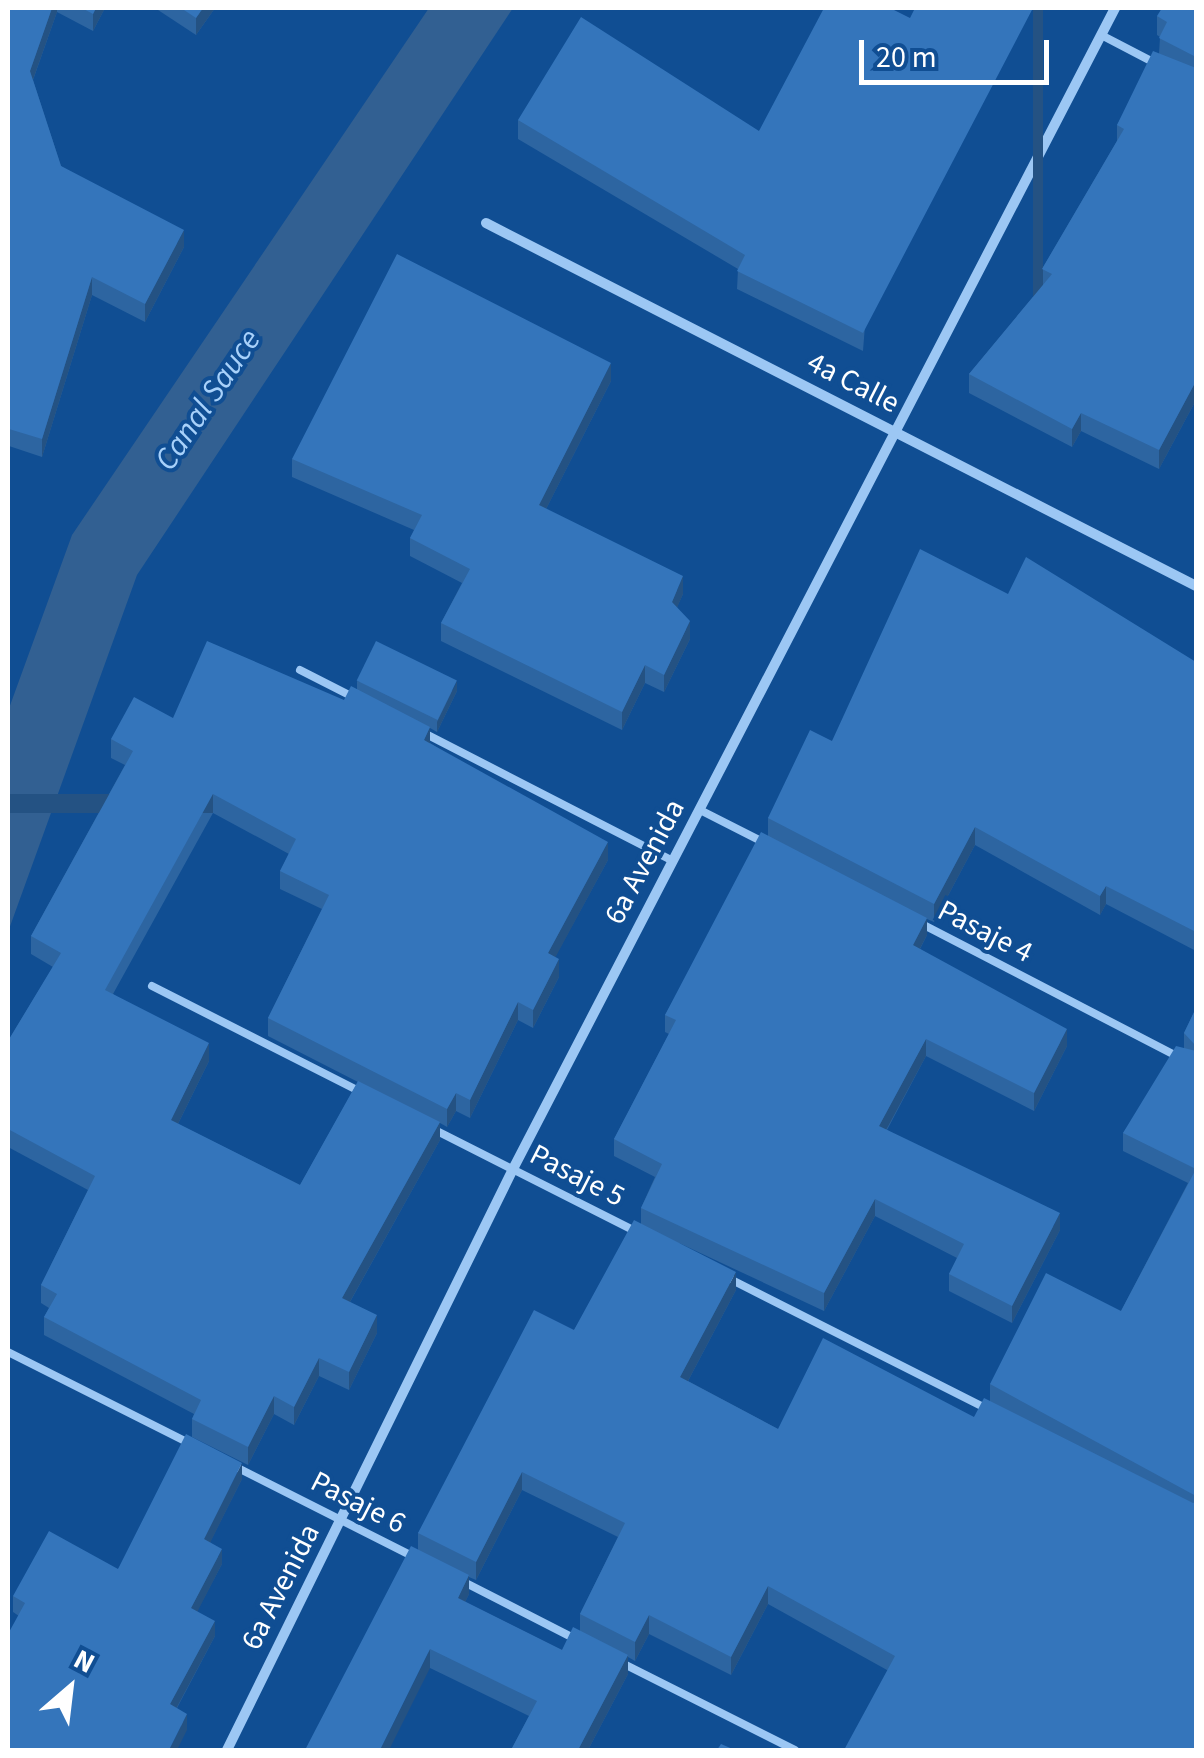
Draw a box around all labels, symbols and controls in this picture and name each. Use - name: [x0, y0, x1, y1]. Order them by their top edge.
- scale bar: [864, 20, 1054, 82]
- text: 20 m: [876, 36, 937, 79]
- water label: Canal Sauce: [147, 322, 269, 478]
- street label: 4a Calle: [801, 345, 905, 421]
- street label: 6a Avenida: [597, 793, 693, 931]
- street label: Pasaje 4: [932, 893, 1038, 971]
- street label: Pasaje 5: [524, 1137, 630, 1215]
- street label: Pasaje 6: [305, 1464, 411, 1542]
- street label: 6a Avenida: [234, 1518, 328, 1656]
- north arrow: [20, 1638, 120, 1738]
- text: N: [66, 1639, 102, 1684]

